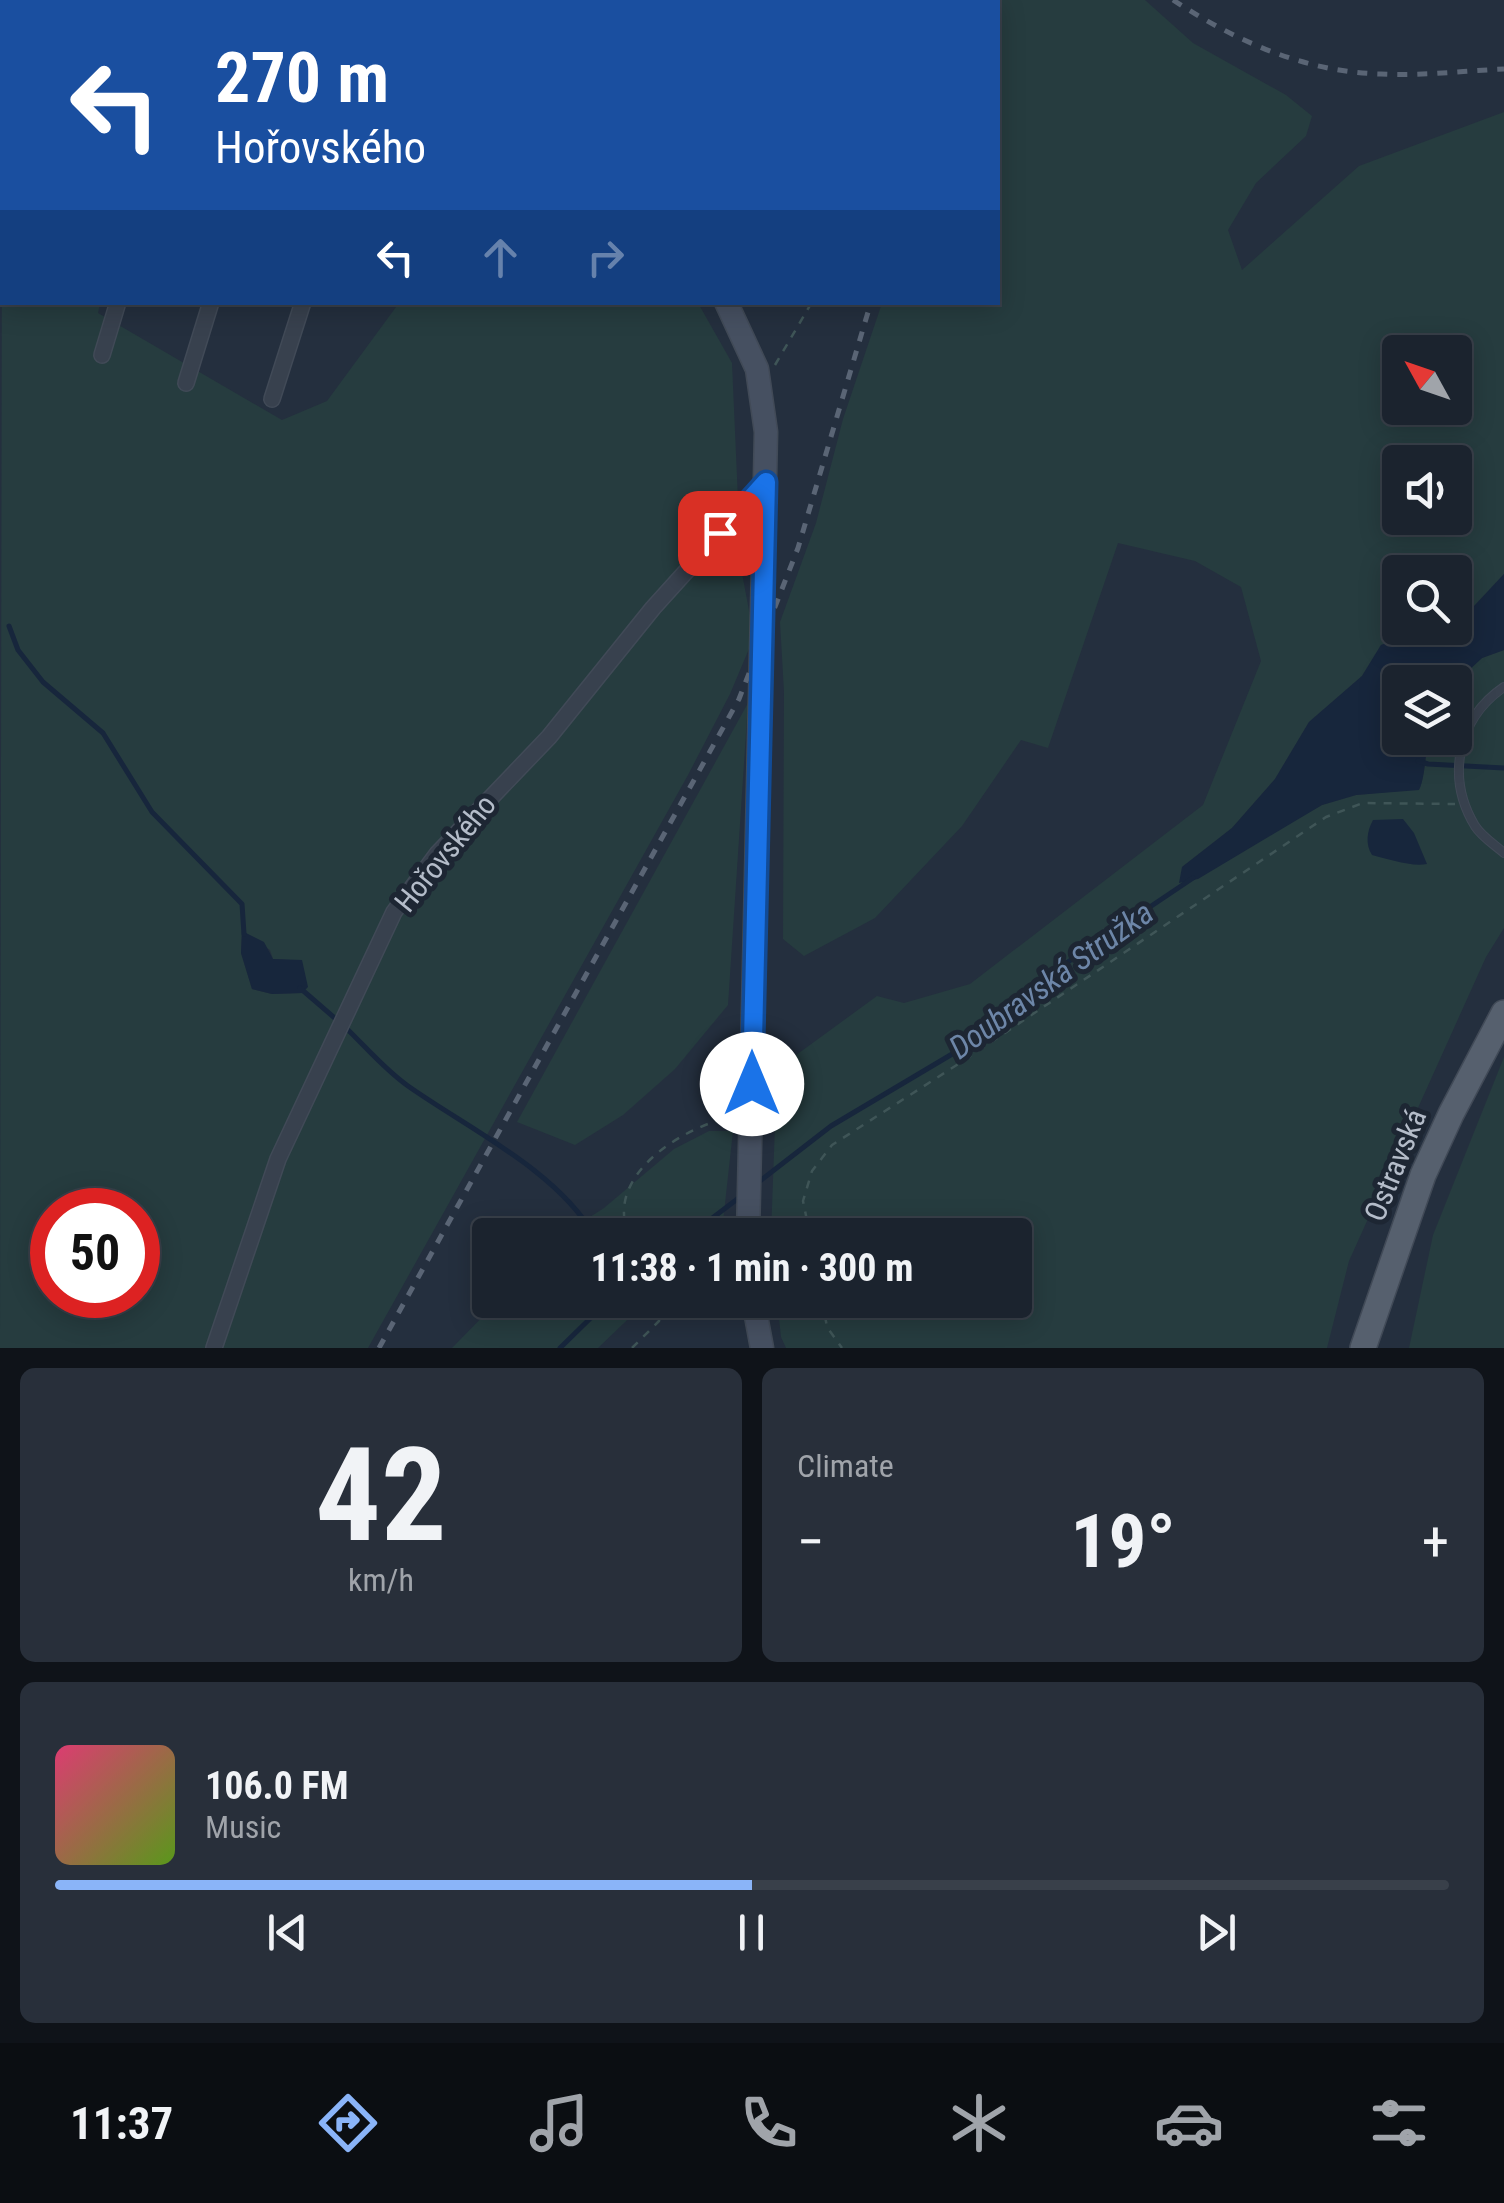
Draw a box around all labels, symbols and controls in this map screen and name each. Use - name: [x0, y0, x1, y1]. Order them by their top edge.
- text: 270 m: [215, 37, 389, 119]
- icon: left: [50, 40, 180, 170]
- text: Hořovského: [215, 121, 426, 174]
- icon: left: [368, 230, 423, 285]
- icon: ahead: [473, 230, 528, 285]
- icon: right: [578, 230, 633, 285]
- north arrow: [1382, 335, 1472, 425]
- map controls: [1382, 335, 1472, 755]
- button: sound: [1382, 445, 1472, 535]
- pin: [678, 491, 763, 576]
- icon: arrive: [693, 506, 748, 561]
- button: search: [1382, 555, 1472, 645]
- button: layers: [1382, 665, 1472, 755]
- street label: Hořovského: [387, 787, 503, 919]
- water label: Doubravská Stružka: [942, 893, 1160, 1067]
- position arrow: [700, 1032, 804, 1136]
- street label: Ostravská: [1357, 1104, 1433, 1226]
- speed limit sign: 50: [30, 1188, 160, 1318]
- text: 11:38 · 1 min · 300 m: [591, 1246, 913, 1290]
- text: 42: [315, 1419, 447, 1572]
- text: Climate: [797, 1447, 894, 1485]
- text: 19°: [1071, 1497, 1176, 1585]
- text: −: [797, 1510, 825, 1574]
- text: +: [1422, 1510, 1449, 1574]
- text: km/h: [348, 1561, 414, 1599]
- text: 106.0 FM: [205, 1764, 349, 1808]
- text: Music: [205, 1808, 281, 1846]
- icon: previous: [260, 1905, 315, 1960]
- icon: pause: [724, 1905, 779, 1960]
- icon: next: [1189, 1905, 1244, 1960]
- icon: directions: [313, 2088, 383, 2158]
- icon: music: [524, 2088, 594, 2158]
- icon: phone: [734, 2088, 804, 2158]
- icon: climate: [944, 2088, 1014, 2158]
- icon: car: [1154, 2088, 1224, 2158]
- icon: filters: [1364, 2088, 1434, 2158]
- text: 11:37: [70, 2097, 173, 2150]

